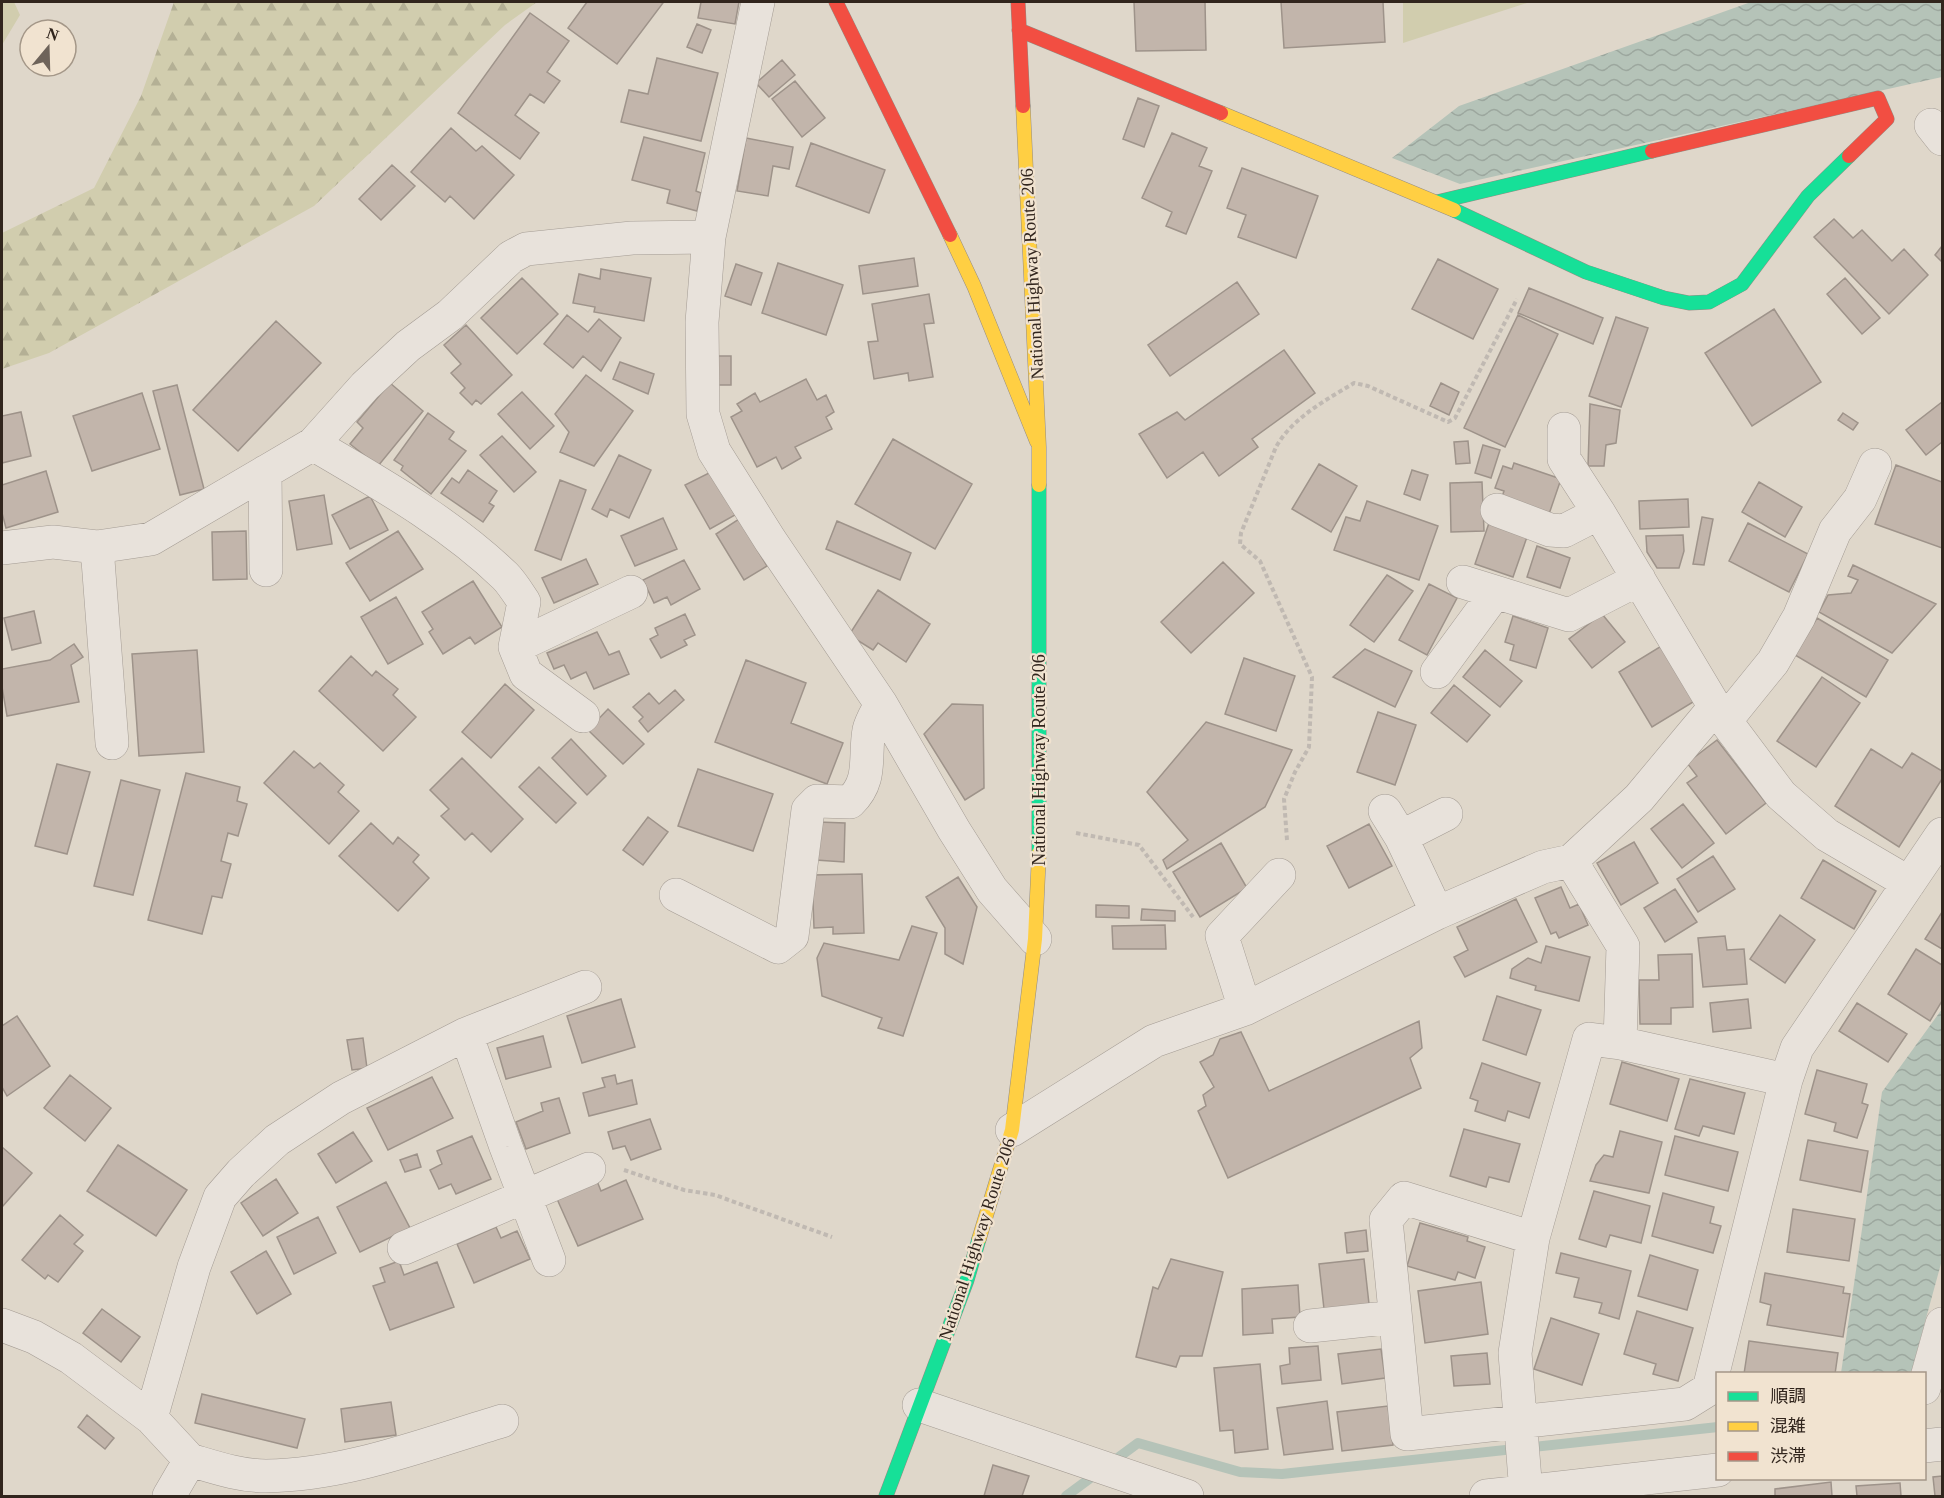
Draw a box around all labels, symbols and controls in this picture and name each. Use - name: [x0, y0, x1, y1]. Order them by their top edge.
- north arrow: [18, 18, 78, 78]
- text: N: [44, 24, 61, 44]
- street label: National Highway Route 206: [1016, 168, 1048, 380]
- street label: National Highway Route 206: [1029, 654, 1049, 866]
- street label: National Highway Route 206: [935, 1135, 1019, 1343]
- legend: [1716, 1372, 1926, 1480]
- text: 順調: [1770, 1386, 1806, 1406]
- text: 混雑: [1770, 1416, 1806, 1436]
- text: 渋滞: [1770, 1446, 1806, 1466]

